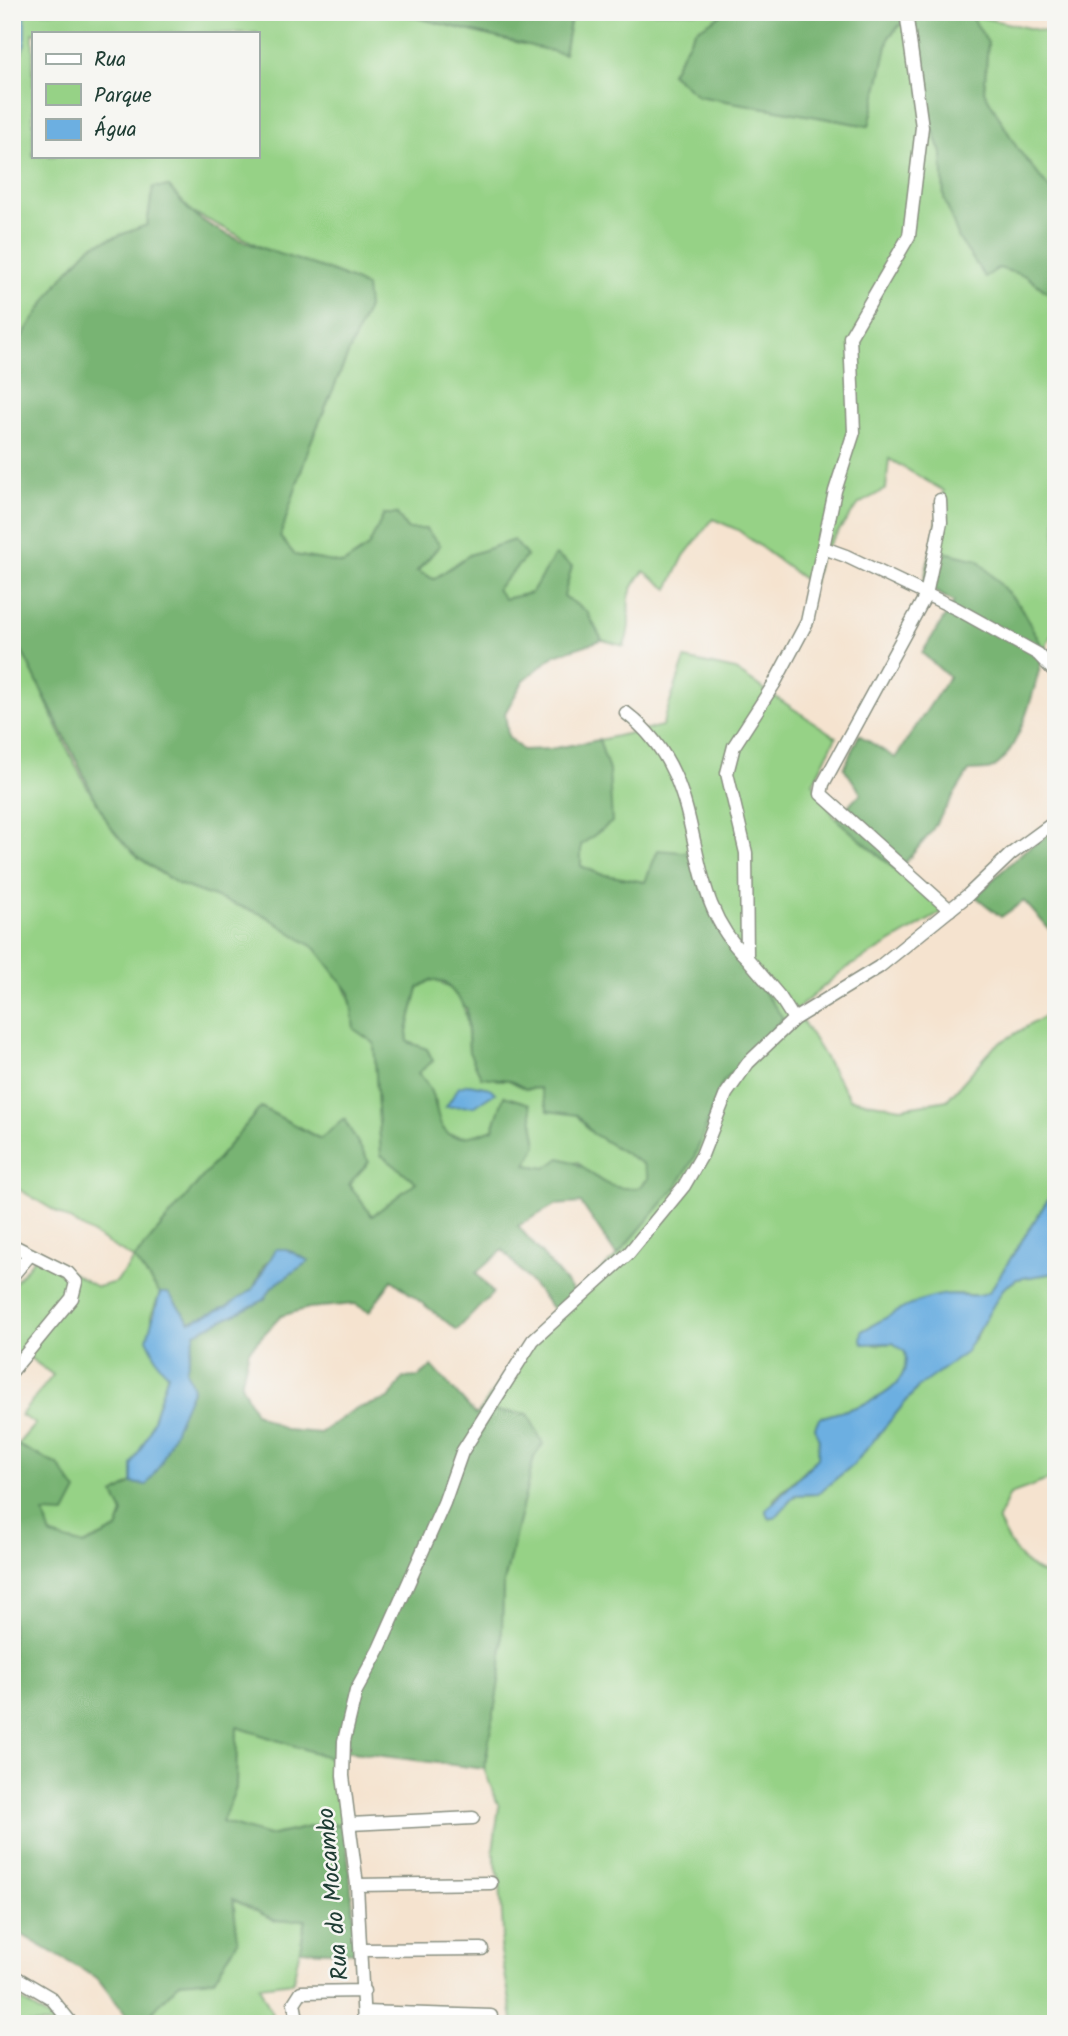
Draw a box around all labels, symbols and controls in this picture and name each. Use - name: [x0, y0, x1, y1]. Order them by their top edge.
- legend: [32, 32, 259, 158]
- text: Rua: [94, 44, 126, 77]
- text: Parque: [94, 80, 152, 113]
- text: Água: [94, 114, 137, 147]
- street label: Rua do Mocambo: [307, 1806, 361, 1982]

